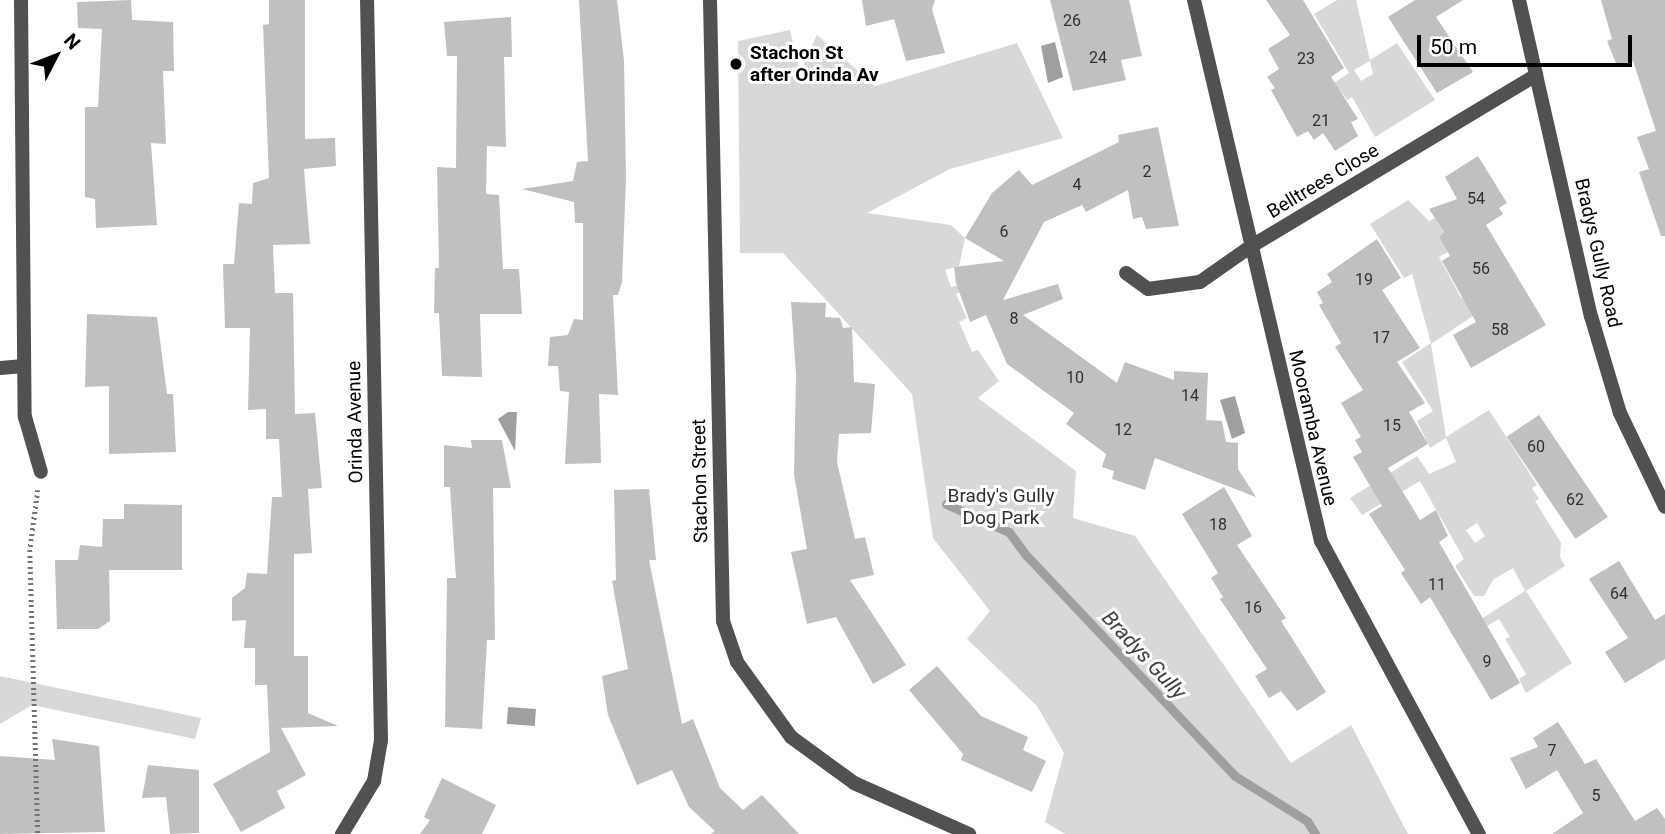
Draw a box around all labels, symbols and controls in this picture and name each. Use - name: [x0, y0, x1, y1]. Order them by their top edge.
- house number: 26: [1063, 11, 1081, 31]
- north arrow: [21, 21, 91, 91]
- scale bar: [1420, 21, 1635, 65]
- text: N: [59, 29, 85, 54]
- text: 50 m: [1430, 35, 1477, 59]
- place label: Stachon St after Orinda Av: [750, 42, 879, 86]
- house number: 24: [1089, 48, 1107, 68]
- house number: 23: [1297, 49, 1315, 69]
- marker: Stachon St after Orinda Av: [728, 56, 744, 72]
- house number: 21: [1312, 111, 1330, 131]
- street label: Belltrees Close: [1263, 139, 1383, 223]
- house number: 2: [1143, 162, 1151, 182]
- house number: 4: [1073, 175, 1081, 195]
- street label: Bradys Gully Road: [1570, 176, 1626, 330]
- house number: 54: [1467, 189, 1485, 209]
- house number: 6: [1000, 222, 1008, 242]
- house number: 56: [1472, 259, 1490, 279]
- house number: 19: [1355, 270, 1373, 290]
- house number: 8: [1010, 309, 1018, 329]
- house number: 58: [1491, 320, 1509, 340]
- house number: 17: [1372, 328, 1390, 348]
- street label: Mooramba Avenue: [1284, 348, 1342, 508]
- street label: Orinda Avenue: [343, 361, 367, 483]
- house number: 10: [1066, 368, 1084, 388]
- house number: 14: [1181, 386, 1199, 406]
- house number: 15: [1383, 416, 1401, 436]
- street label: Stachon Street: [688, 419, 712, 543]
- house number: 12: [1114, 420, 1132, 440]
- house number: 60: [1527, 437, 1545, 457]
- park label: Brady's Gully Dog Park: [948, 485, 1054, 529]
- house number: 62: [1566, 490, 1584, 510]
- house number: 18: [1209, 515, 1227, 535]
- house number: 11: [1428, 575, 1446, 595]
- house number: 64: [1610, 584, 1628, 604]
- house number: 16: [1244, 598, 1262, 618]
- water label: Bradys Gully: [1097, 606, 1191, 704]
- house number: 9: [1483, 652, 1491, 672]
- house number: 7: [1548, 741, 1556, 761]
- house number: 5: [1592, 786, 1600, 806]

